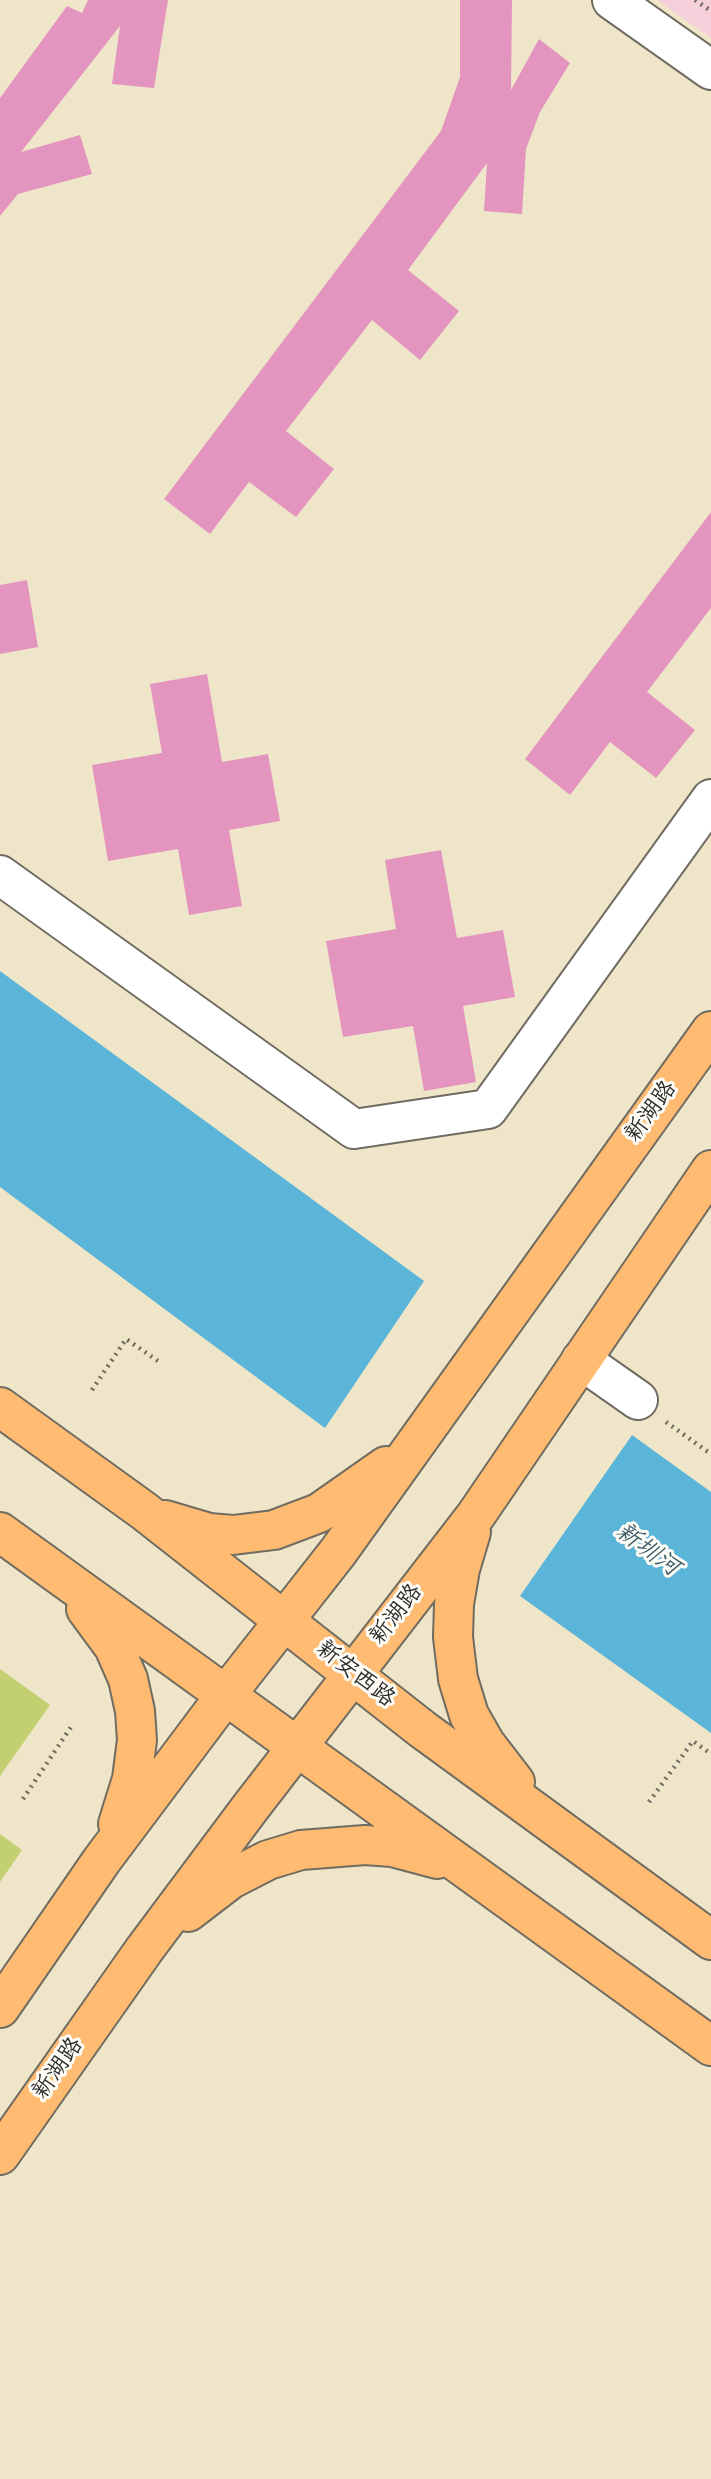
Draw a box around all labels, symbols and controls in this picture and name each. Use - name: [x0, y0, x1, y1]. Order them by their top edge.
- street label: 新湖路: [622, 1077, 684, 1149]
- water label: 新圳河: [608, 1519, 684, 1585]
- street label: 新湖路: [366, 1580, 430, 1652]
- street label: 新安西路: [309, 1637, 399, 1715]
- street label: 新湖路: [29, 2034, 91, 2106]

